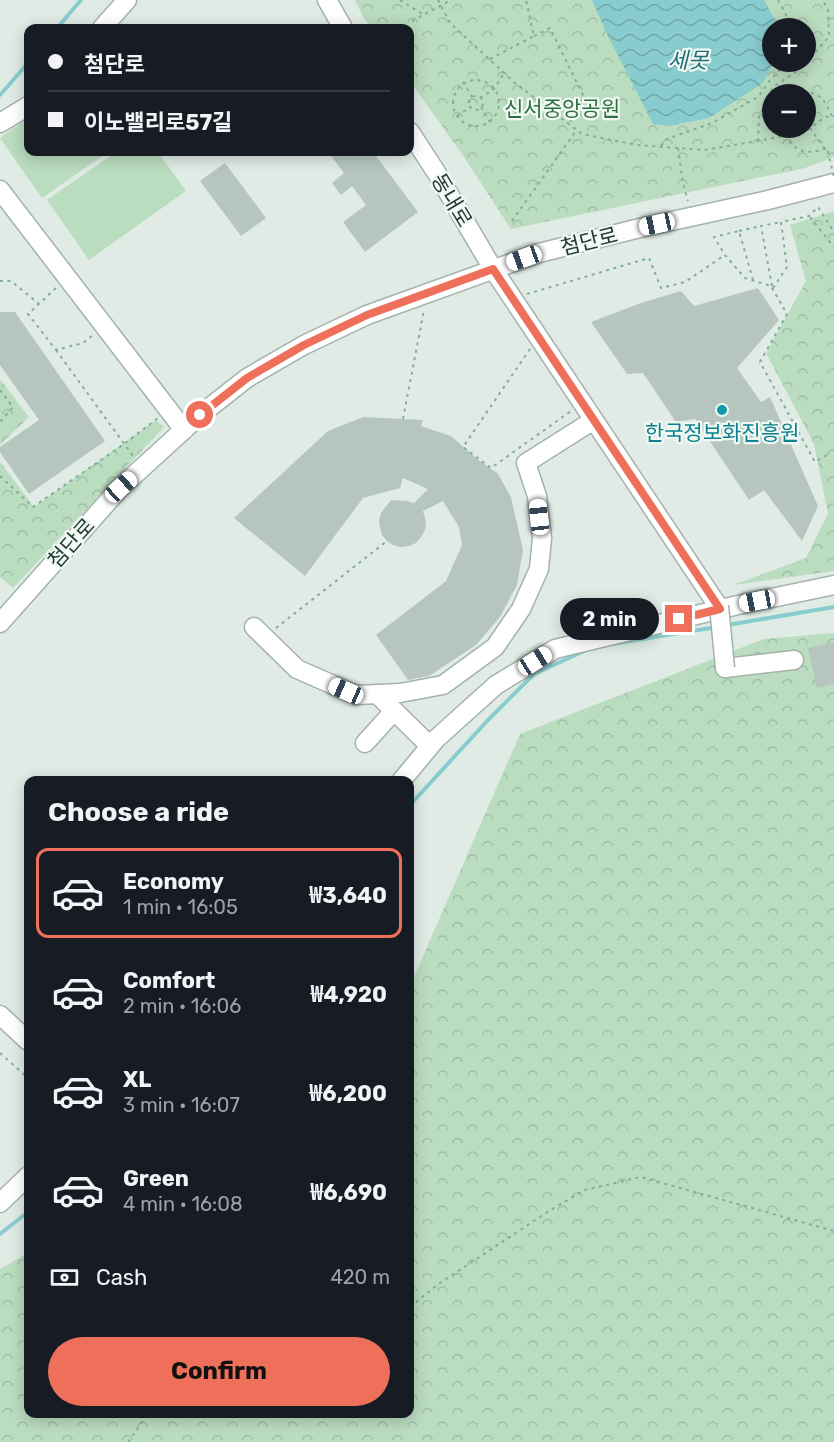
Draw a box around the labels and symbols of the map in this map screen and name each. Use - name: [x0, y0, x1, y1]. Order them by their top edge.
- water label: 세못: [668, 47, 710, 74]
- park label: 신서중앙공원: [504, 96, 620, 121]
- street label: 동내로: [426, 169, 478, 231]
- car: [638, 211, 676, 237]
- street label: 첨단로: [558, 222, 620, 260]
- car: [504, 243, 544, 273]
- route start: [186, 401, 213, 428]
- marker: 한국정보화진흥원: [715, 403, 729, 417]
- place label: 한국정보화진흥원: [645, 420, 799, 445]
- car: [102, 468, 140, 506]
- car: [528, 498, 550, 536]
- street label: 첨단로: [42, 513, 100, 573]
- car: [738, 589, 776, 613]
- callout: 2 min: [559, 598, 658, 640]
- route end: [665, 605, 692, 632]
- car: [515, 644, 555, 678]
- car: [326, 675, 366, 707]

